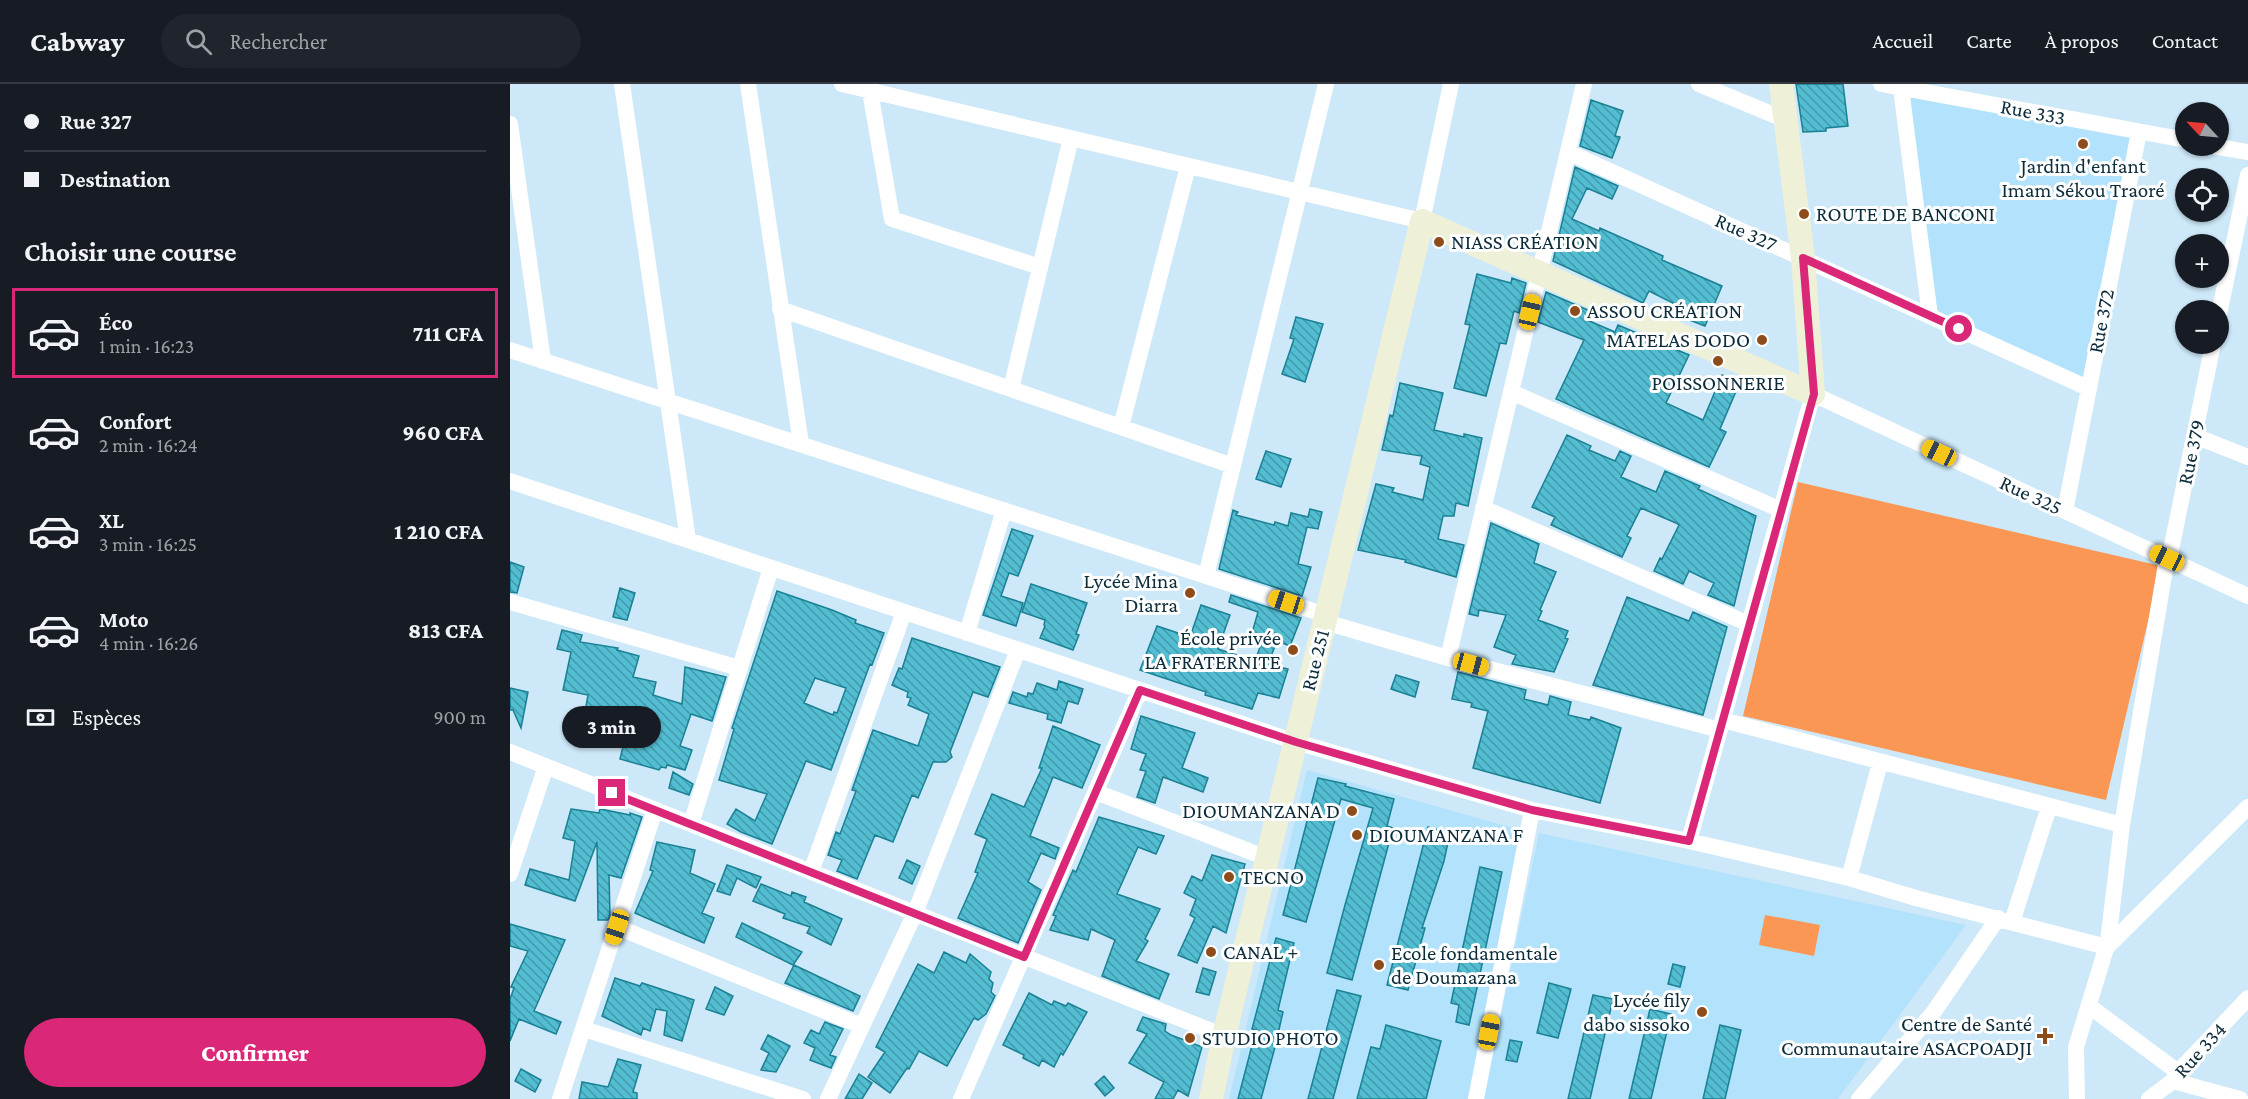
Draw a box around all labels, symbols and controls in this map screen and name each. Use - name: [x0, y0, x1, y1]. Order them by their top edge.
- search box: [161, 14, 581, 68]
- icon: search: [182, 25, 215, 58]
- text: Cabway: [30, 26, 125, 57]
- text: Rechercher: [230, 29, 327, 54]
- text: Accueil: [1873, 29, 1933, 53]
- text: Carte: [1966, 29, 2012, 53]
- text: À propos: [2045, 29, 2119, 53]
- text: Contact: [2152, 29, 2218, 53]
- street label: Rue 333: [1999, 94, 2067, 130]
- north arrow: [2175, 102, 2229, 156]
- map controls: [2175, 102, 2229, 354]
- text: Rue 327: [60, 109, 132, 134]
- marker: Jardin d'enfant Imam Sékou Traoré: [2076, 137, 2090, 151]
- place label: Jardin d'enfant Imam Sékou Traoré: [2001, 154, 2165, 202]
- text: Destination: [60, 167, 170, 192]
- button: locate: [2175, 168, 2229, 222]
- place label: ROUTE DE BANCONI: [1816, 202, 1995, 226]
- marker: ROUTE DE BANCONI: [1797, 207, 1811, 221]
- street label: Rue 327: [1711, 208, 1781, 256]
- place label: NIASS CRÉATION: [1451, 230, 1599, 254]
- button: +: [2175, 234, 2229, 288]
- marker: NIASS CRÉATION: [1432, 235, 1446, 249]
- text: Choisir une course: [24, 237, 237, 267]
- street label: Rue 372: [2083, 287, 2119, 355]
- car: [1517, 292, 1543, 332]
- place label: ASSOU CRÉATION: [1587, 299, 1742, 323]
- button: −: [2175, 300, 2229, 354]
- marker: ASSOU CRÉATION: [1568, 304, 1582, 318]
- icon: car: [27, 306, 81, 360]
- text: Éco: [99, 310, 133, 335]
- route start: [1945, 315, 1972, 342]
- text: 711 CFA: [413, 321, 483, 346]
- place label: MATELAS DODO: [1606, 328, 1750, 352]
- marker: MATELAS DODO: [1755, 333, 1769, 347]
- text: 1 min · 16:23: [99, 335, 194, 357]
- marker: POISSONNERIE: [1711, 354, 1725, 368]
- place label: POISSONNERIE: [1651, 371, 1785, 395]
- icon: car: [27, 405, 81, 459]
- text: Confort: [99, 409, 172, 434]
- street label: Rue 379: [2172, 417, 2210, 487]
- text: 960 CFA: [402, 420, 483, 445]
- text: 2 min · 16:24: [99, 434, 198, 456]
- car: [1919, 437, 1959, 469]
- street label: Rue 325: [1996, 470, 2066, 520]
- icon: car: [27, 504, 81, 558]
- text: XL: [99, 508, 124, 533]
- text: 1 210 CFA: [394, 519, 483, 544]
- text: 3 min · 16:25: [99, 533, 197, 555]
- car: [2147, 542, 2187, 574]
- place label: Lycée Mina Diarra: [1084, 569, 1178, 617]
- marker: Lycée Mina Diarra: [1183, 586, 1197, 600]
- car: [1266, 588, 1306, 616]
- icon: car: [27, 603, 81, 657]
- text: Moto: [99, 607, 149, 632]
- text: 813 CFA: [408, 618, 483, 643]
- place label: École privée LA FRATERNITE: [1145, 626, 1281, 674]
- street label: Rue 251: [1296, 627, 1334, 693]
- text: 4 min · 16:26: [99, 632, 198, 654]
- marker: École privée LA FRATERNITE: [1286, 643, 1300, 657]
- car: [1451, 651, 1491, 677]
- icon: cash: [24, 701, 57, 734]
- text: Espèces: [72, 705, 141, 730]
- text: 900 m: [433, 706, 486, 728]
- callout: 3 min: [562, 706, 662, 748]
- text: 3 min: [587, 716, 636, 738]
- route end: [598, 779, 625, 806]
- place label: DIOUMANZANA D: [1182, 799, 1340, 823]
- marker: DIOUMANZANA D: [1345, 804, 1359, 818]
- place label: DIOUMANZANA F: [1369, 823, 1524, 847]
- marker: DIOUMANZANA F: [1350, 828, 1364, 842]
- place label: TECNO: [1241, 865, 1304, 889]
- marker: TECNO: [1222, 870, 1236, 884]
- car: [603, 907, 631, 947]
- place label: CANAL +: [1223, 940, 1298, 964]
- place label: Ecole fondamentale de Doumazana: [1391, 941, 1557, 989]
- marker: CANAL +: [1204, 945, 1218, 959]
- marker: Ecole fondamentale de Doumazana: [1372, 958, 1386, 972]
- place label: Lycée fily dabo sissoko: [1583, 988, 1690, 1036]
- marker: Lycée fily dabo sissoko: [1695, 1005, 1709, 1019]
- place label: Centre de Santé Communautaire ASACPOADJI: [1781, 1012, 2032, 1060]
- car: [1477, 1013, 1501, 1051]
- street label: Rue 334: [2169, 1017, 2231, 1083]
- button: Confirmer: [24, 1018, 486, 1087]
- place label: STUDIO PHOTO: [1202, 1026, 1339, 1050]
- marker: Centre de Santé Communautaire ASACPOADJI: [2036, 1027, 2054, 1045]
- marker: STUDIO PHOTO: [1183, 1031, 1197, 1045]

